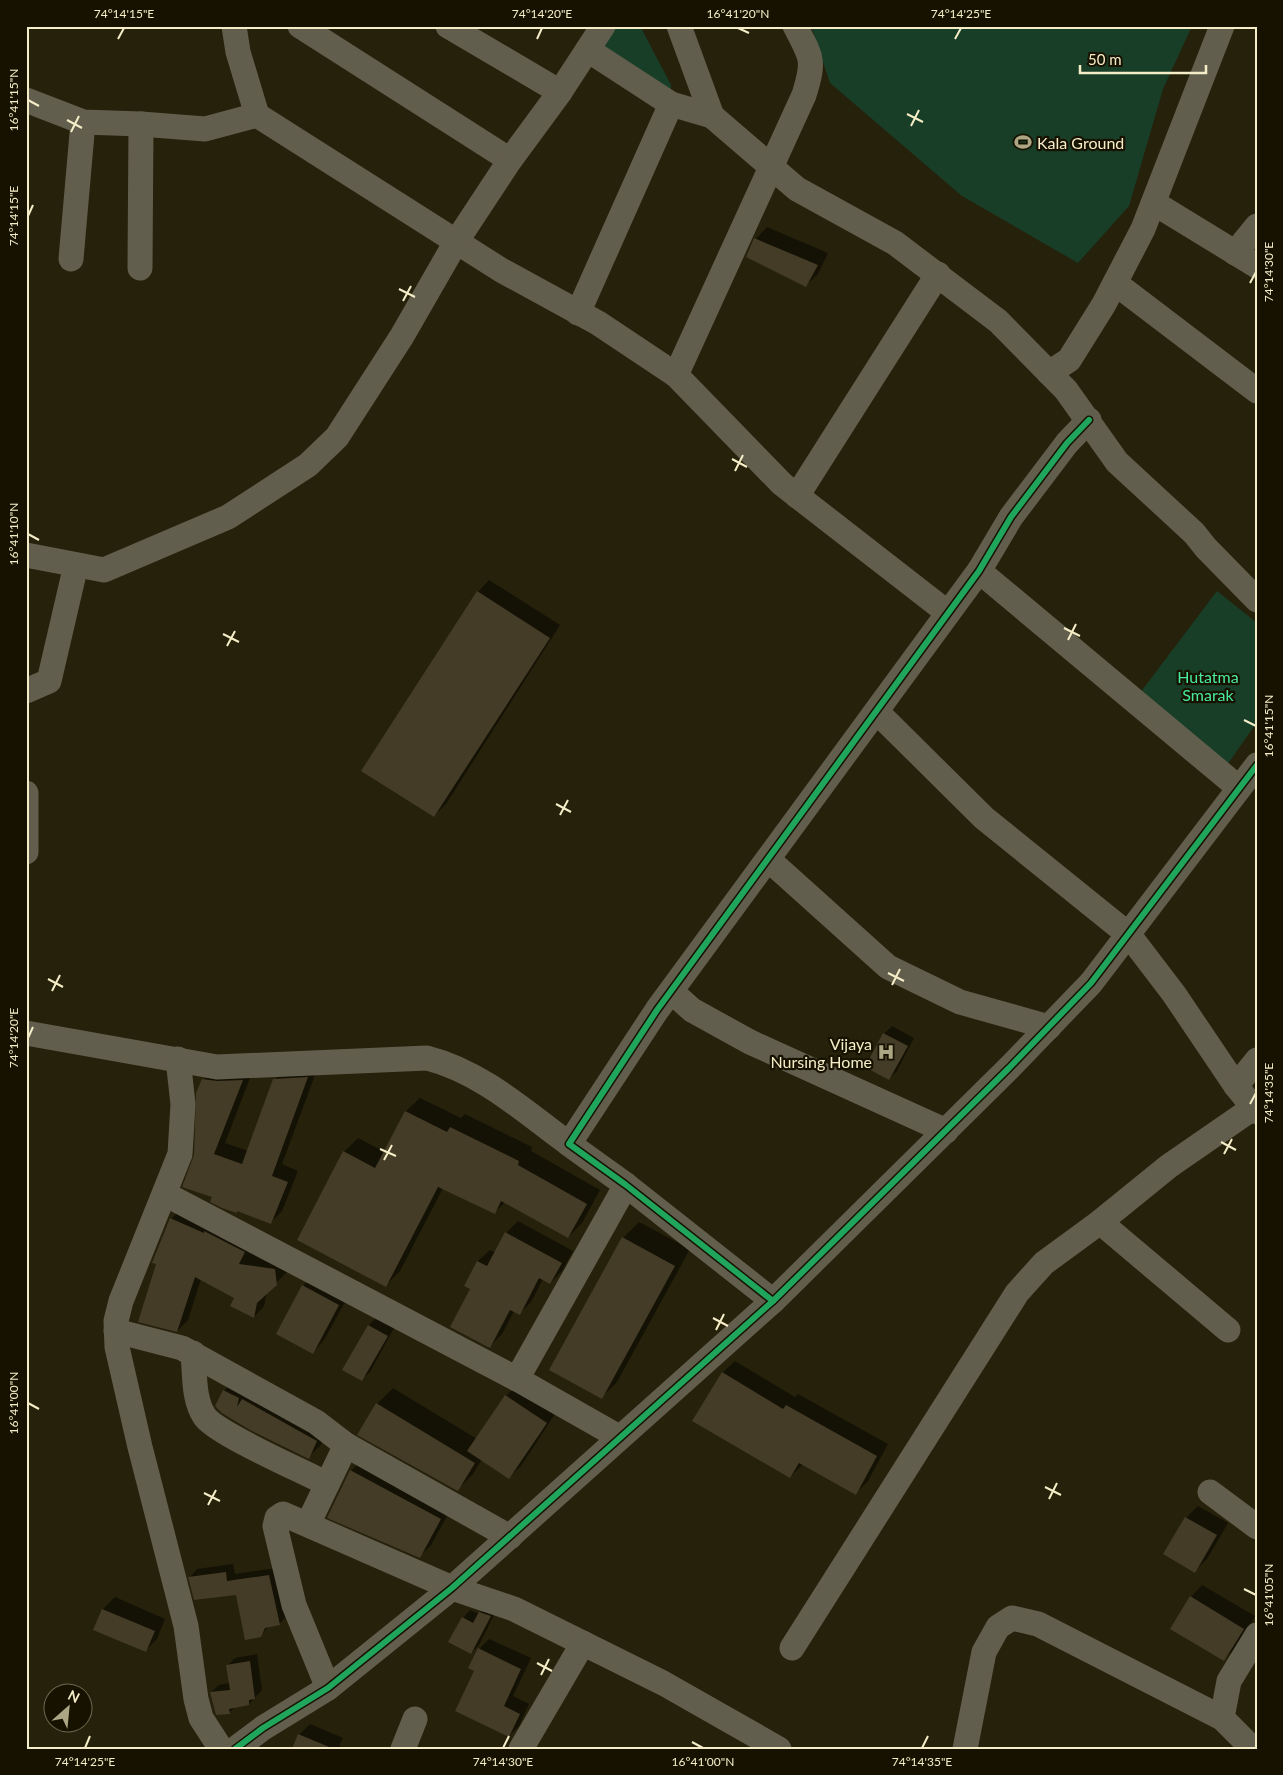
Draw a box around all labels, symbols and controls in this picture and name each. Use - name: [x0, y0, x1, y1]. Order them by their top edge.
- text: 74°14'15"E: [94, 6, 154, 21]
- text: 74°14'20"E: [512, 6, 572, 21]
- text: 16°41'20"N: [707, 6, 769, 21]
- text: 74°14'25"E: [931, 6, 991, 21]
- scale bar: [1080, 42, 1207, 74]
- text: 50 m: [1088, 50, 1122, 68]
- text: 16°41'15"N: [6, 69, 21, 131]
- sports icon: Kala Ground: [1013, 132, 1033, 152]
- place label: Kala Ground: [1037, 133, 1124, 152]
- text: 74°14'15"E: [6, 186, 21, 246]
- text: 74°14'30"E: [1261, 242, 1276, 302]
- text: 16°41'10"N: [6, 503, 21, 565]
- park label: Hutatma Smarak: [1177, 667, 1239, 704]
- text: 16°41'15"N: [1261, 695, 1276, 757]
- text: 74°14'20"E: [6, 1008, 21, 1068]
- place label: Vijaya Nursing Home: [770, 1034, 872, 1071]
- hospital icon: Vijaya Nursing Home: [876, 1042, 896, 1062]
- text: 74°14'35"E: [1261, 1063, 1276, 1123]
- text: 16°41'00"N: [6, 1372, 21, 1434]
- text: 16°41'05"N: [1261, 1564, 1276, 1626]
- north arrow: [42, 1682, 92, 1732]
- text: N: [65, 1686, 83, 1706]
- text: 74°14'25"E: [55, 1754, 115, 1769]
- text: 74°14'30"E: [473, 1754, 533, 1769]
- text: 16°41'00"N: [672, 1754, 734, 1769]
- text: 74°14'35"E: [892, 1754, 952, 1769]

